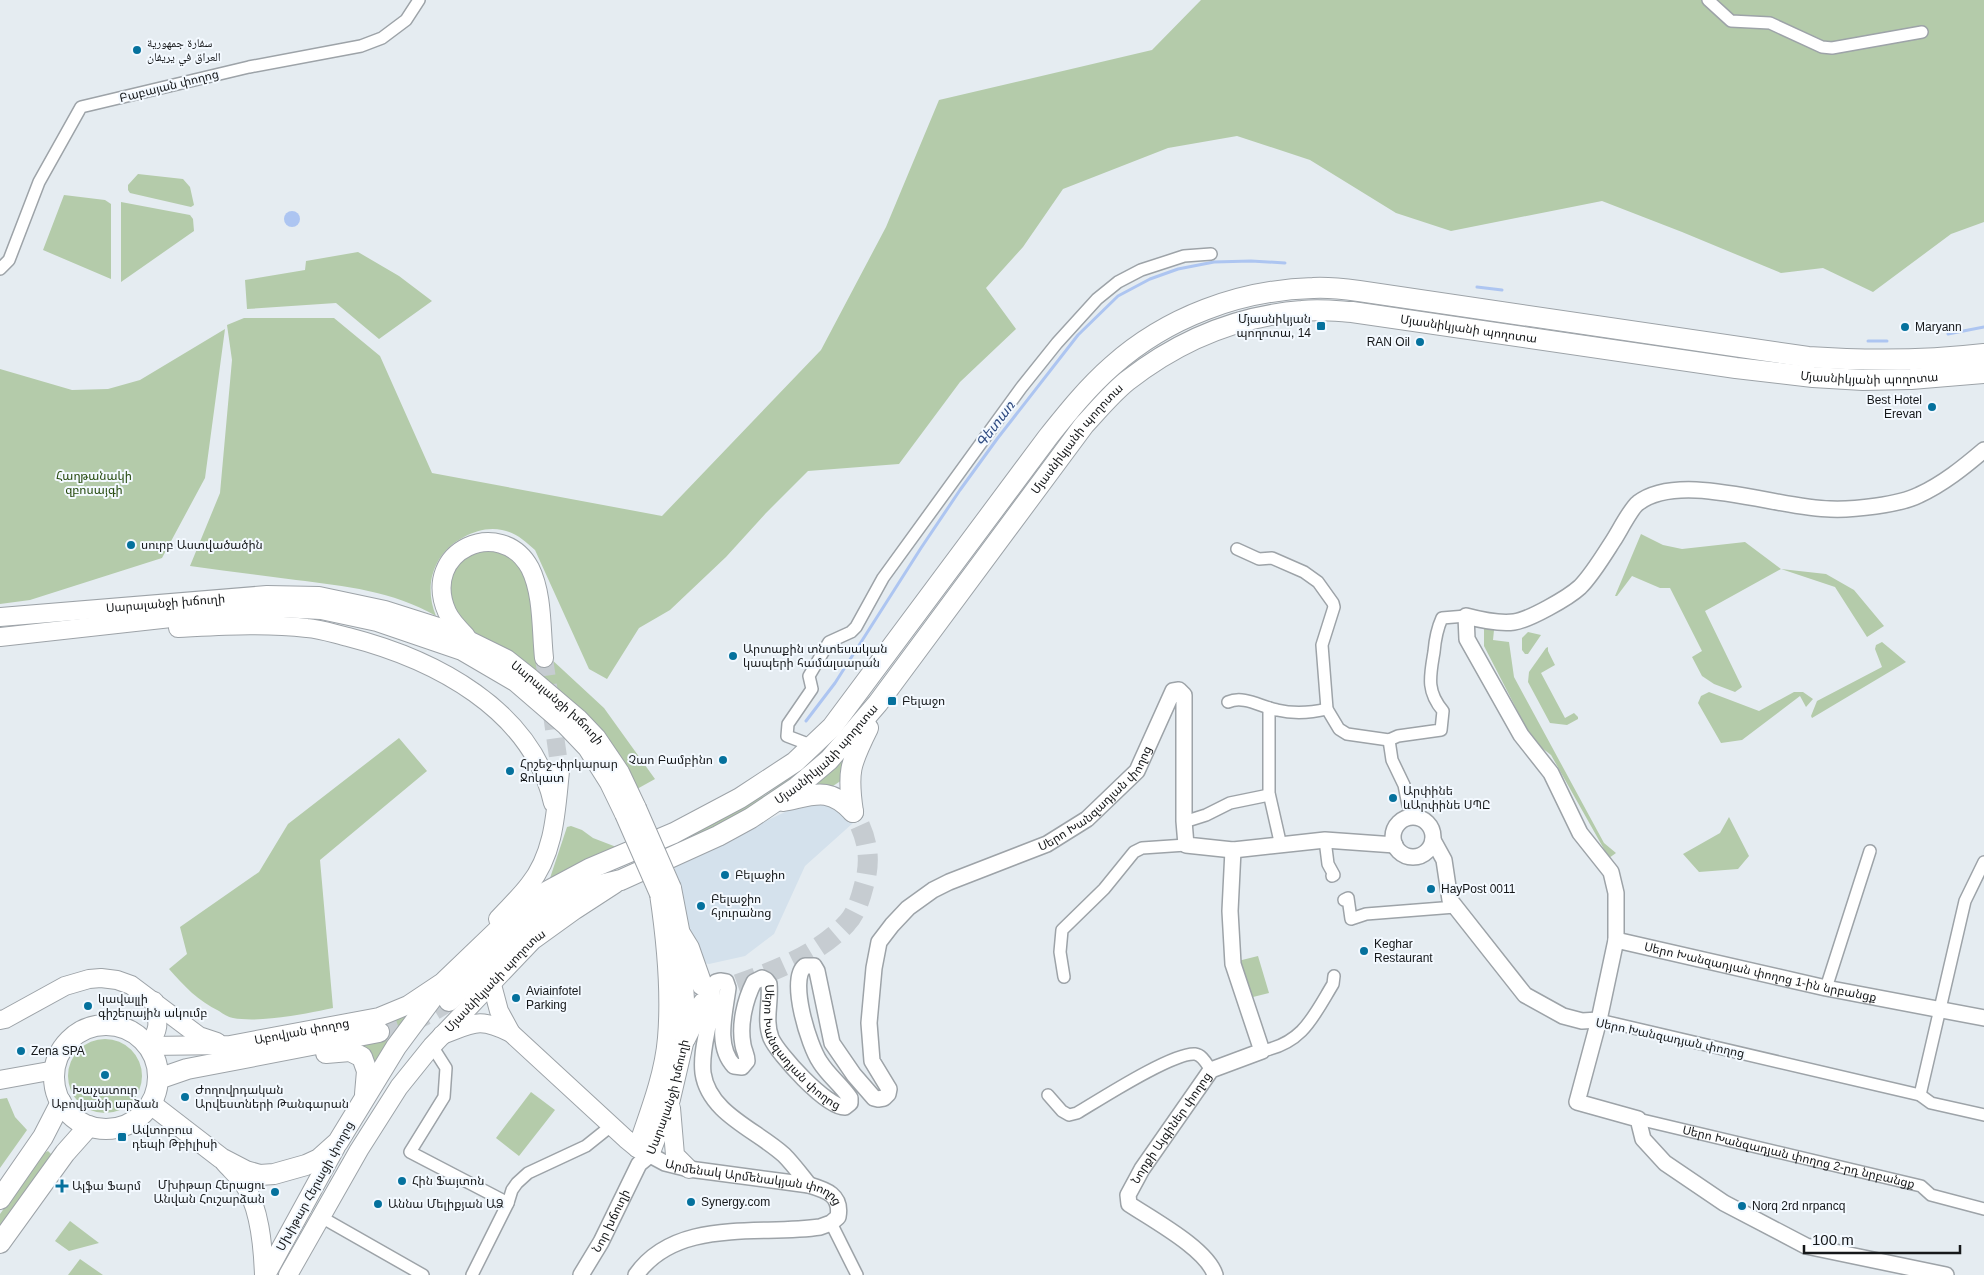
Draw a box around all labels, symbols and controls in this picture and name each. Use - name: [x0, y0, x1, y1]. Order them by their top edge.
- place label: سفارة جمهورية العراق في يريفان: [147, 36, 221, 67]
- marker: سفارة جمهورية العراق في يريفان: [131, 44, 143, 56]
- street label: Բաբայան փողոց: [118, 67, 220, 105]
- place label: Մյասնիկյան պողոտա, 14: [1237, 312, 1311, 340]
- street label: Մյասնիկյանի պողոտա: [1399, 312, 1538, 346]
- marker: Մյասնիկյան պողոտա, 14: [1315, 320, 1327, 332]
- place label: Maryann: [1915, 320, 1962, 334]
- marker: Maryann: [1899, 321, 1911, 333]
- place label: RAN Oil: [1367, 335, 1410, 349]
- marker: RAN Oil: [1414, 336, 1426, 348]
- street label: Մյասնիկյանի պողոտա: [1800, 369, 1939, 387]
- street label: Մյասնիկյանի պողոտա: [1028, 381, 1126, 497]
- place label: Best Hotel Erevan: [1867, 393, 1922, 421]
- water label: Գետառ: [972, 398, 1018, 450]
- marker: Best Hotel Erevan: [1926, 401, 1938, 413]
- park label: Հաղթանակի զբոսայգի: [56, 469, 132, 497]
- place label: սուրբ Աստվածածին: [141, 538, 263, 552]
- marker: սուրբ Աստվածածին: [125, 539, 137, 551]
- street label: Սարալանջի խճուղի: [105, 591, 226, 615]
- place label: Արտաքին տնտեսական կապերի համալսարան: [743, 642, 888, 670]
- marker: Արտաքին տնտեսական կապերի համալսարան: [727, 650, 739, 662]
- street label: Սարալանջի խճուղի: [508, 658, 607, 747]
- place label: Բելաջո: [902, 694, 945, 708]
- marker: Բելաջո: [886, 695, 898, 707]
- street label: Մյասնիկյանի պողոտա: [772, 702, 881, 807]
- street label: Սերո Խանզադյան փողոց: [1036, 744, 1154, 854]
- place label: Չաո Բամբինո: [629, 753, 713, 767]
- marker: Չաո Բամբինո: [717, 754, 729, 766]
- place label: Հրշեջ-փրկարար Ջոկատ: [520, 757, 618, 785]
- marker: Հրշեջ-փրկարար Ջոկատ: [504, 765, 516, 777]
- place label: Արփինե ևԱրփինե ՍՊԸ: [1403, 784, 1490, 812]
- marker: Արփինե ևԱրփինե ՍՊԸ: [1387, 792, 1399, 804]
- place label: Բելաջիո: [735, 868, 785, 882]
- marker: Բելաջիո: [719, 869, 731, 881]
- place label: HayPost 0011: [1441, 882, 1516, 896]
- marker: HayPost 0011: [1425, 883, 1437, 895]
- place label: Բելաջիո հյուրանոց: [711, 892, 772, 920]
- marker: Բելաջիո հյուրանոց: [695, 900, 707, 912]
- street label: Մյասնիկյանի պողոտա: [442, 927, 548, 1035]
- place label: Keghar Restaurant: [1374, 937, 1433, 965]
- street label: Սերո Խանզադյան փողոց 1-ին նրբանցք: [1643, 940, 1878, 1004]
- marker: Keghar Restaurant: [1358, 945, 1370, 957]
- place label: Aviainfotel Parking: [526, 984, 581, 1012]
- street label: Սերո Խանզադյան փողոց: [761, 984, 843, 1113]
- place label: կավալլի գիշերային ակումբ: [98, 992, 208, 1020]
- marker: Aviainfotel Parking: [510, 992, 522, 1004]
- marker: կավալլի գիշերային ակումբ: [82, 1000, 94, 1012]
- street label: Սերո Խանզադյան փողոց: [1594, 1015, 1746, 1061]
- street label: Աբովյան փողոց: [253, 1016, 350, 1047]
- street label: Սարալանջի խճուղի: [644, 1038, 692, 1156]
- place label: Zena SPA: [31, 1044, 85, 1058]
- marker: Zena SPA: [15, 1045, 27, 1057]
- marker: Խաչատուր Աբովյանի արձան: [99, 1069, 111, 1081]
- street label: Նորքի Այգիներ փողոց: [1128, 1070, 1214, 1186]
- place label: Խաչատուր Աբովյանի արձան: [51, 1083, 159, 1111]
- place label: Ժողովրդական Արվեստների Թանգարան: [195, 1083, 349, 1111]
- marker: Ժողովրդական Արվեստների Թանգարան: [179, 1091, 191, 1103]
- street label: Մխիթար Հերացի փողոց: [273, 1119, 357, 1253]
- place label: Ավտոբուս դեպի Թբիլիսի: [132, 1123, 217, 1151]
- street label: Սերո Խանզադյան փողոց 2-րդ նրբանցք: [1681, 1123, 1916, 1191]
- marker: Ավտոբուս դեպի Թբիլիսի: [116, 1131, 128, 1143]
- street label: Արմենակ Արմենակյան փողոց: [664, 1156, 845, 1208]
- place label: Հին Ֆայտոն: [412, 1174, 484, 1188]
- marker: Հին Ֆայտոն: [396, 1175, 408, 1187]
- place label: Մխիթար Հերացու Անվան Հուշարձան: [153, 1178, 265, 1206]
- place label: Ալֆա Ֆարմ: [72, 1179, 141, 1193]
- marker: Ալֆա Ֆարմ: [56, 1180, 68, 1192]
- marker: Մխիթար Հերացու Անվան Հուշարձան: [269, 1186, 281, 1198]
- street label: Նոր խճուղի: [589, 1187, 633, 1255]
- place label: Synergy.com: [701, 1195, 770, 1209]
- marker: Synergy.com: [685, 1196, 697, 1208]
- place label: Աննա Մելիքյան ԱՁ: [388, 1197, 504, 1211]
- marker: Աննա Մելիքյան ԱՁ: [372, 1198, 384, 1210]
- place label: Norq 2rd nrpancq: [1752, 1199, 1845, 1213]
- marker: Norq 2rd nrpancq: [1736, 1200, 1748, 1212]
- scale bar: [1804, 1222, 1960, 1254]
- text: 100 m: [1812, 1231, 1854, 1248]

